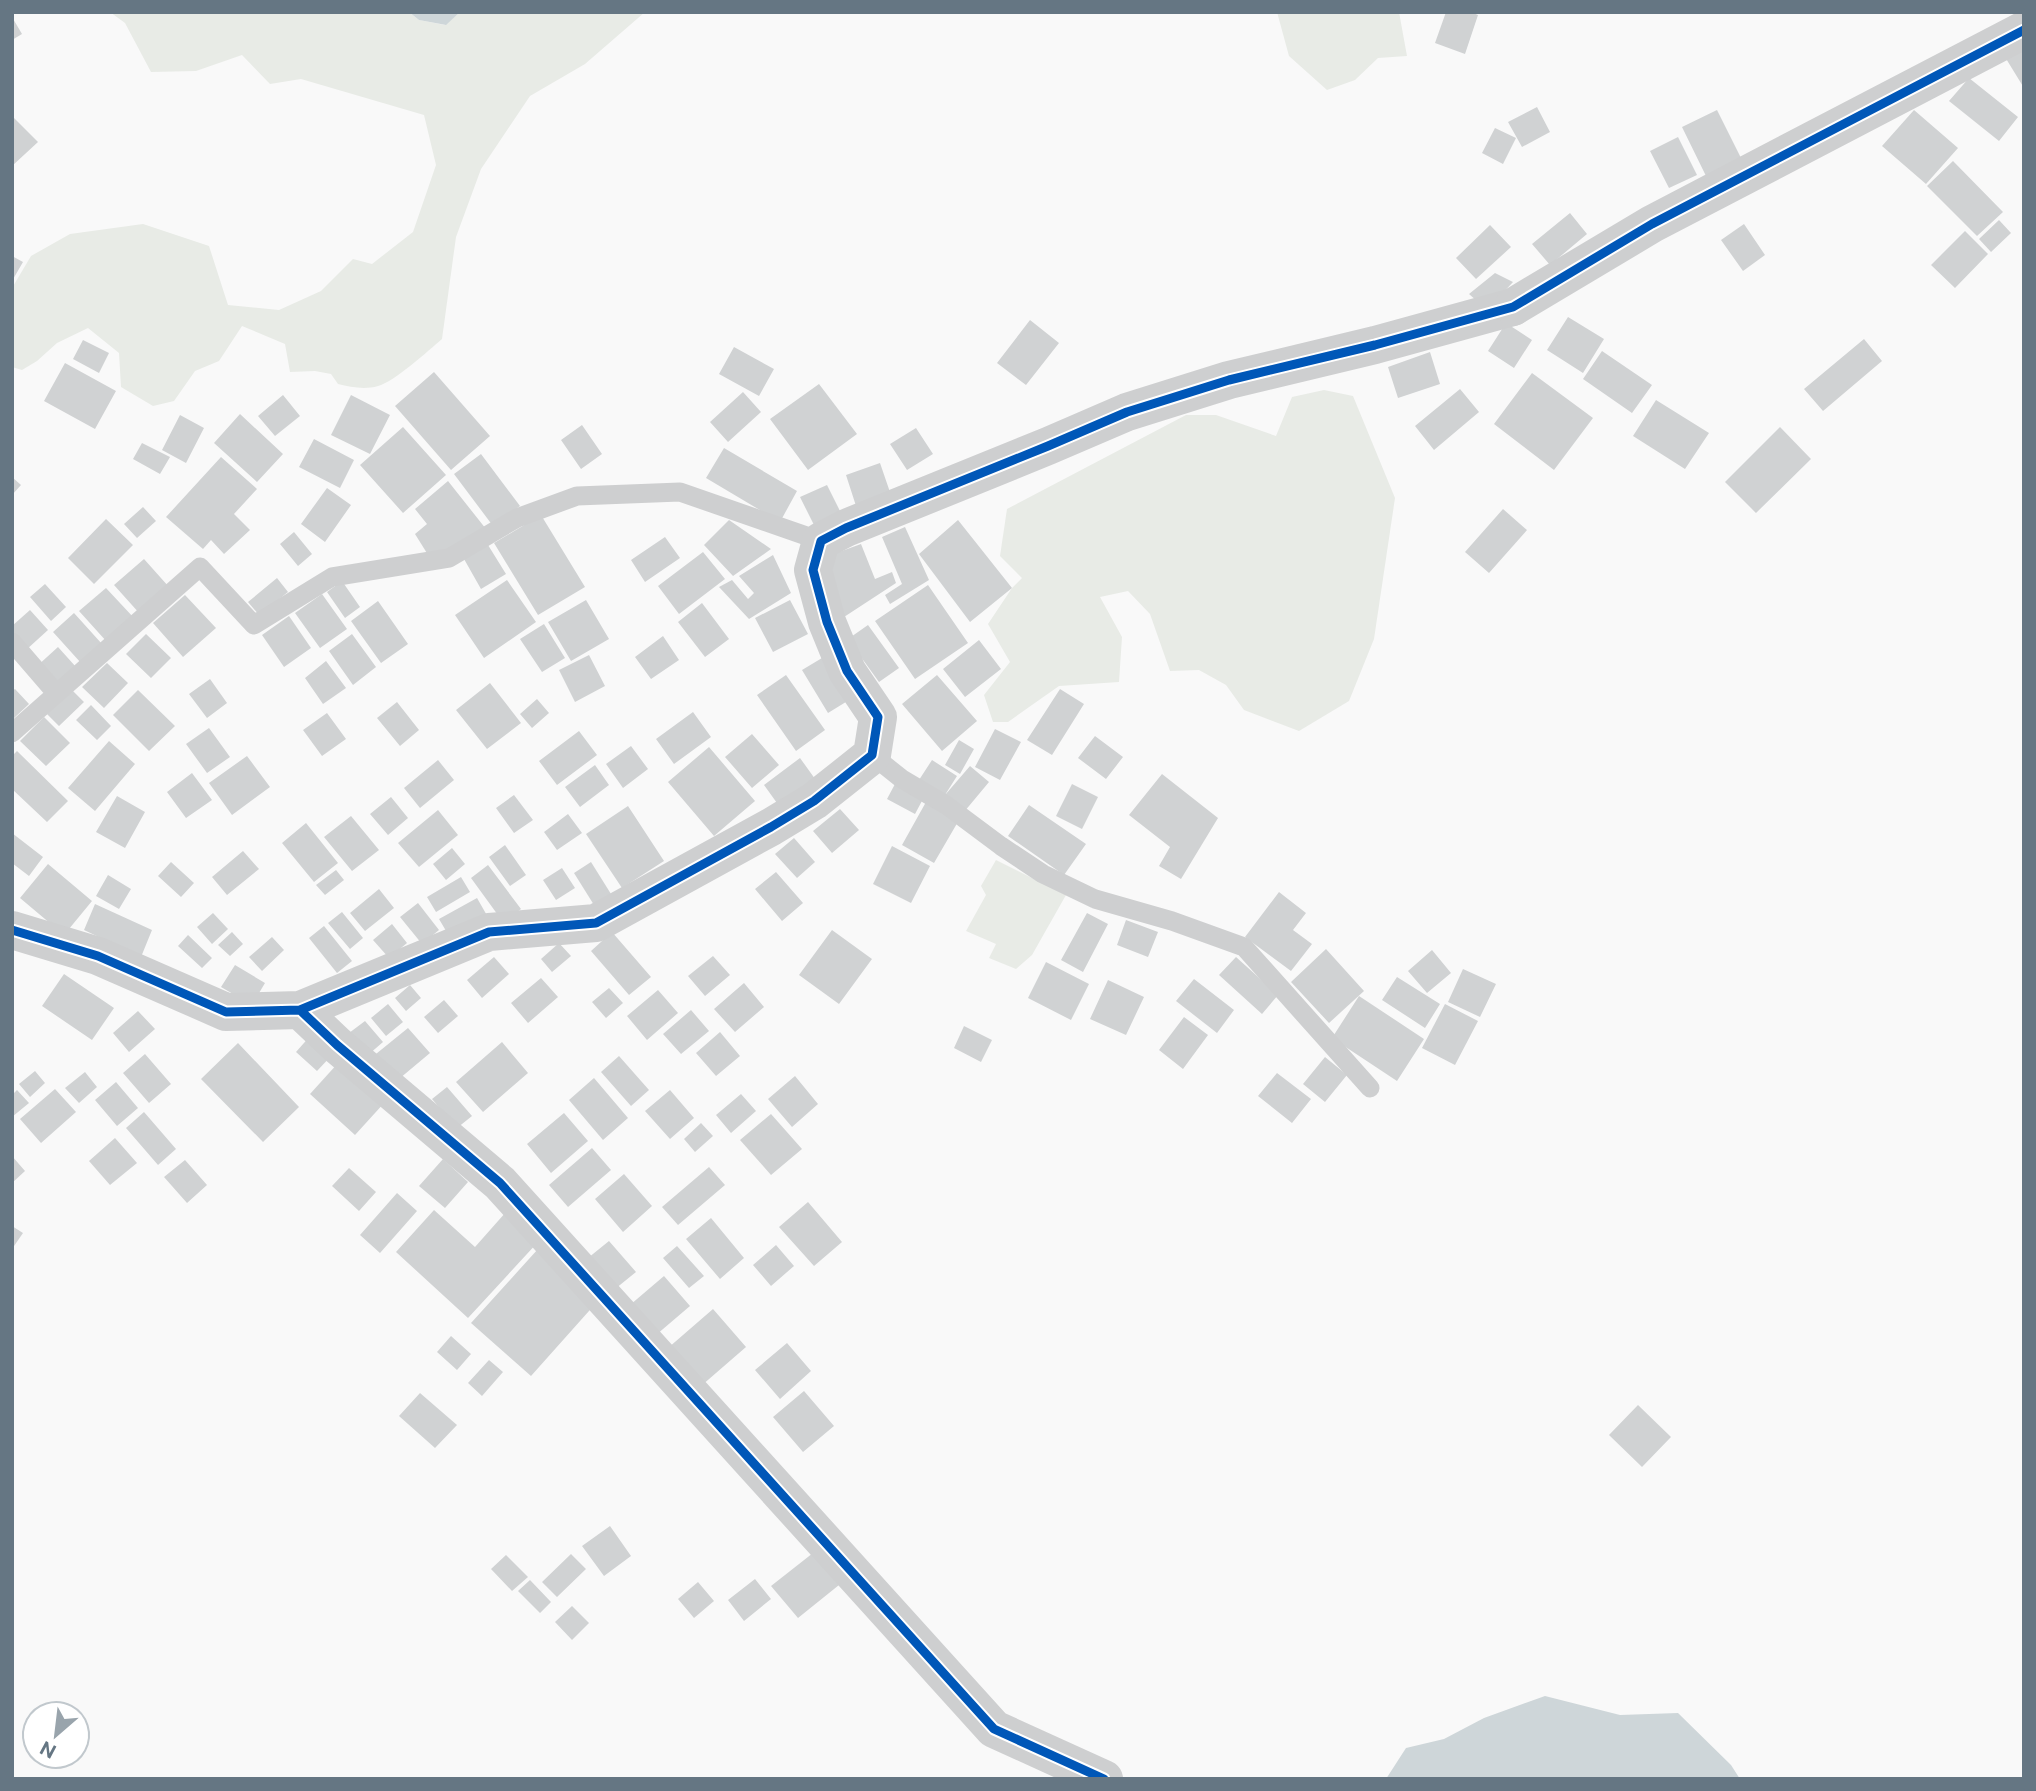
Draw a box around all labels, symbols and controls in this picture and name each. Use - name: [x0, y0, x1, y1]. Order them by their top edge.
- north arrow: [21, 1700, 91, 1770]
- text: N: [36, 1737, 60, 1763]

